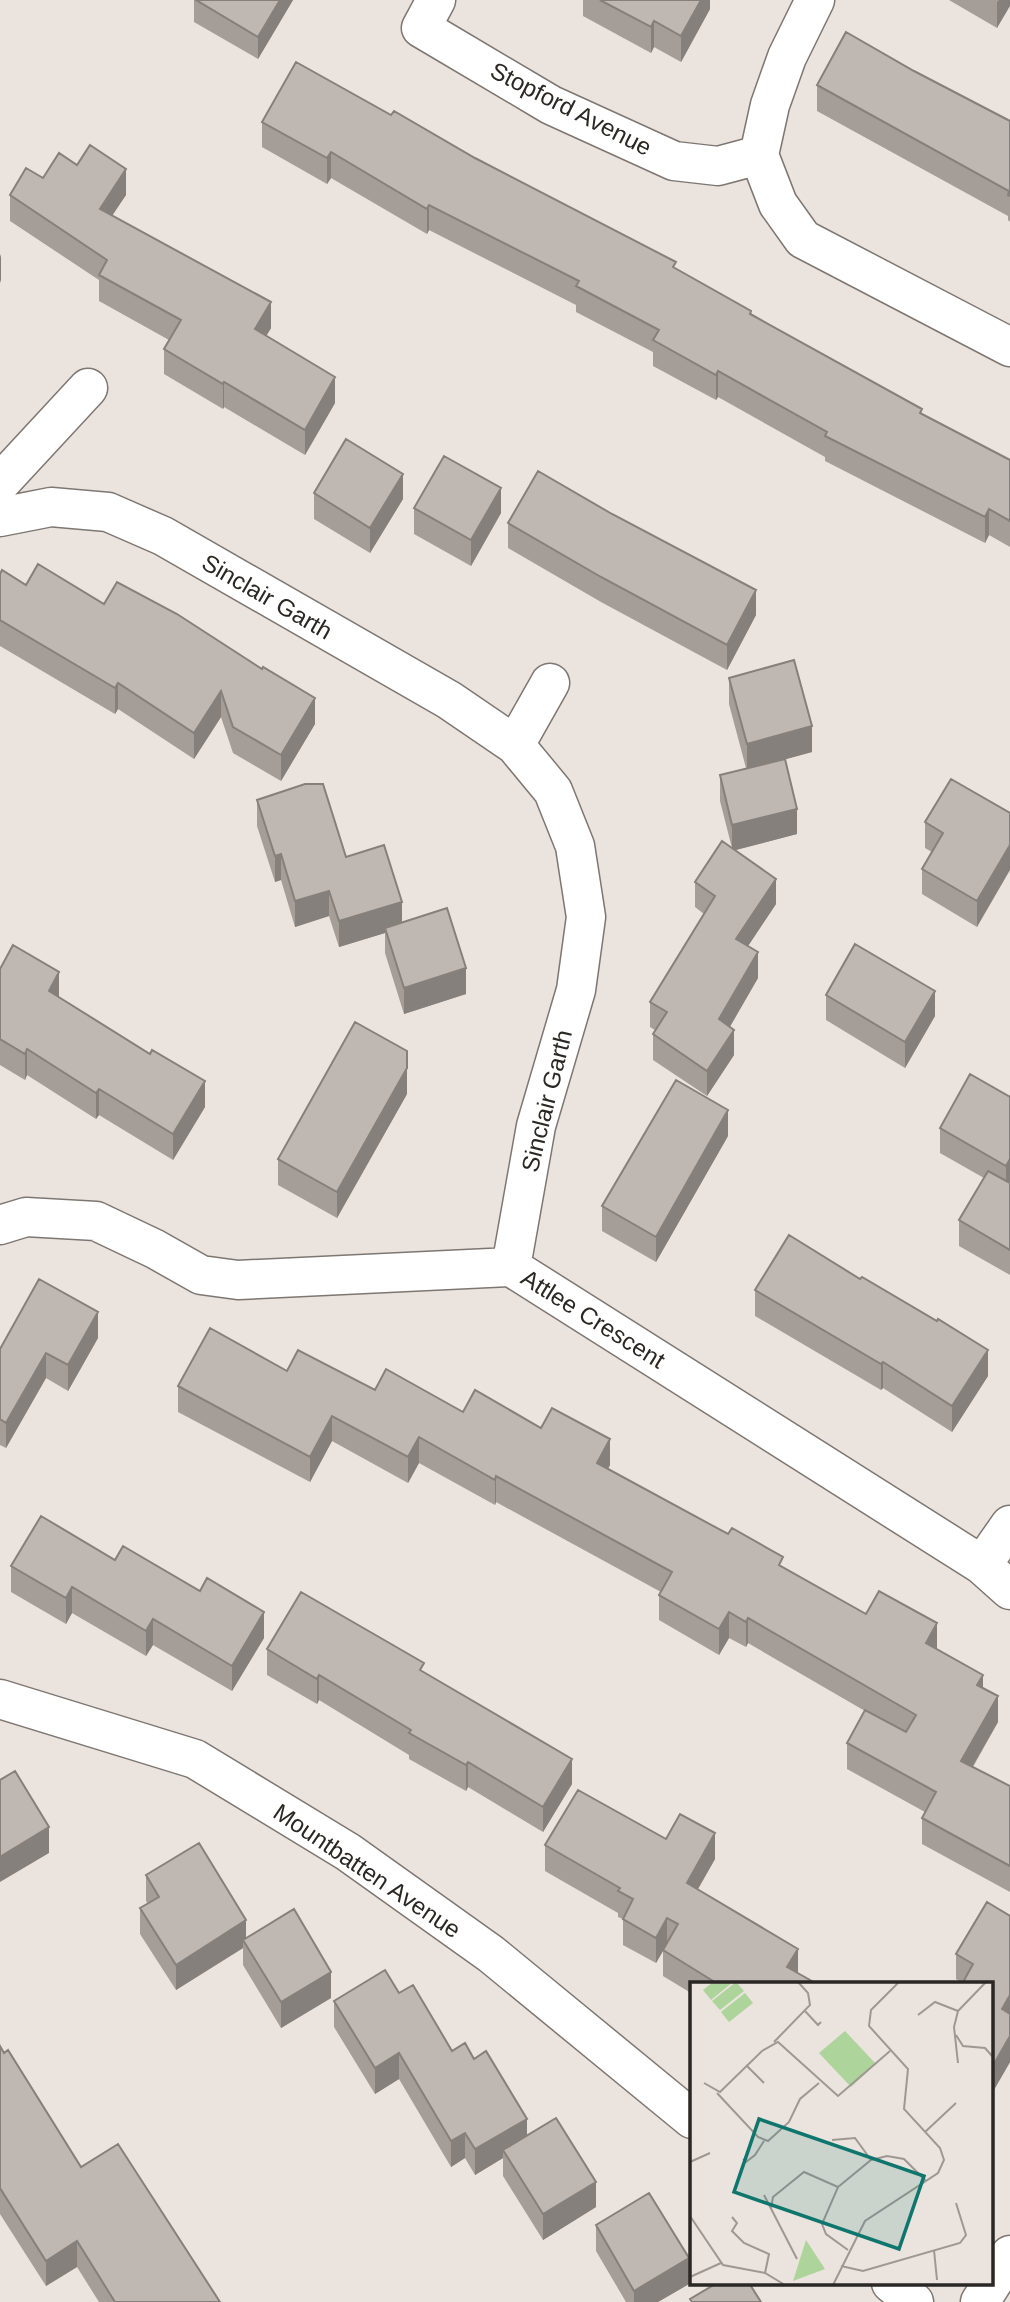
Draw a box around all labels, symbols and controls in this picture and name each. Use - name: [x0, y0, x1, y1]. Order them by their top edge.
- street label: Stopford Avenue: [486, 56, 656, 161]
- street label: Sinclair Garth: [198, 549, 337, 645]
- street label: Sinclair Garth: [516, 1027, 577, 1175]
- street label: Attlee Crescent: [517, 1264, 670, 1374]
- street label: Mountbatten Avenue: [269, 1798, 466, 1943]
- inset map: [690, 1982, 992, 2284]

